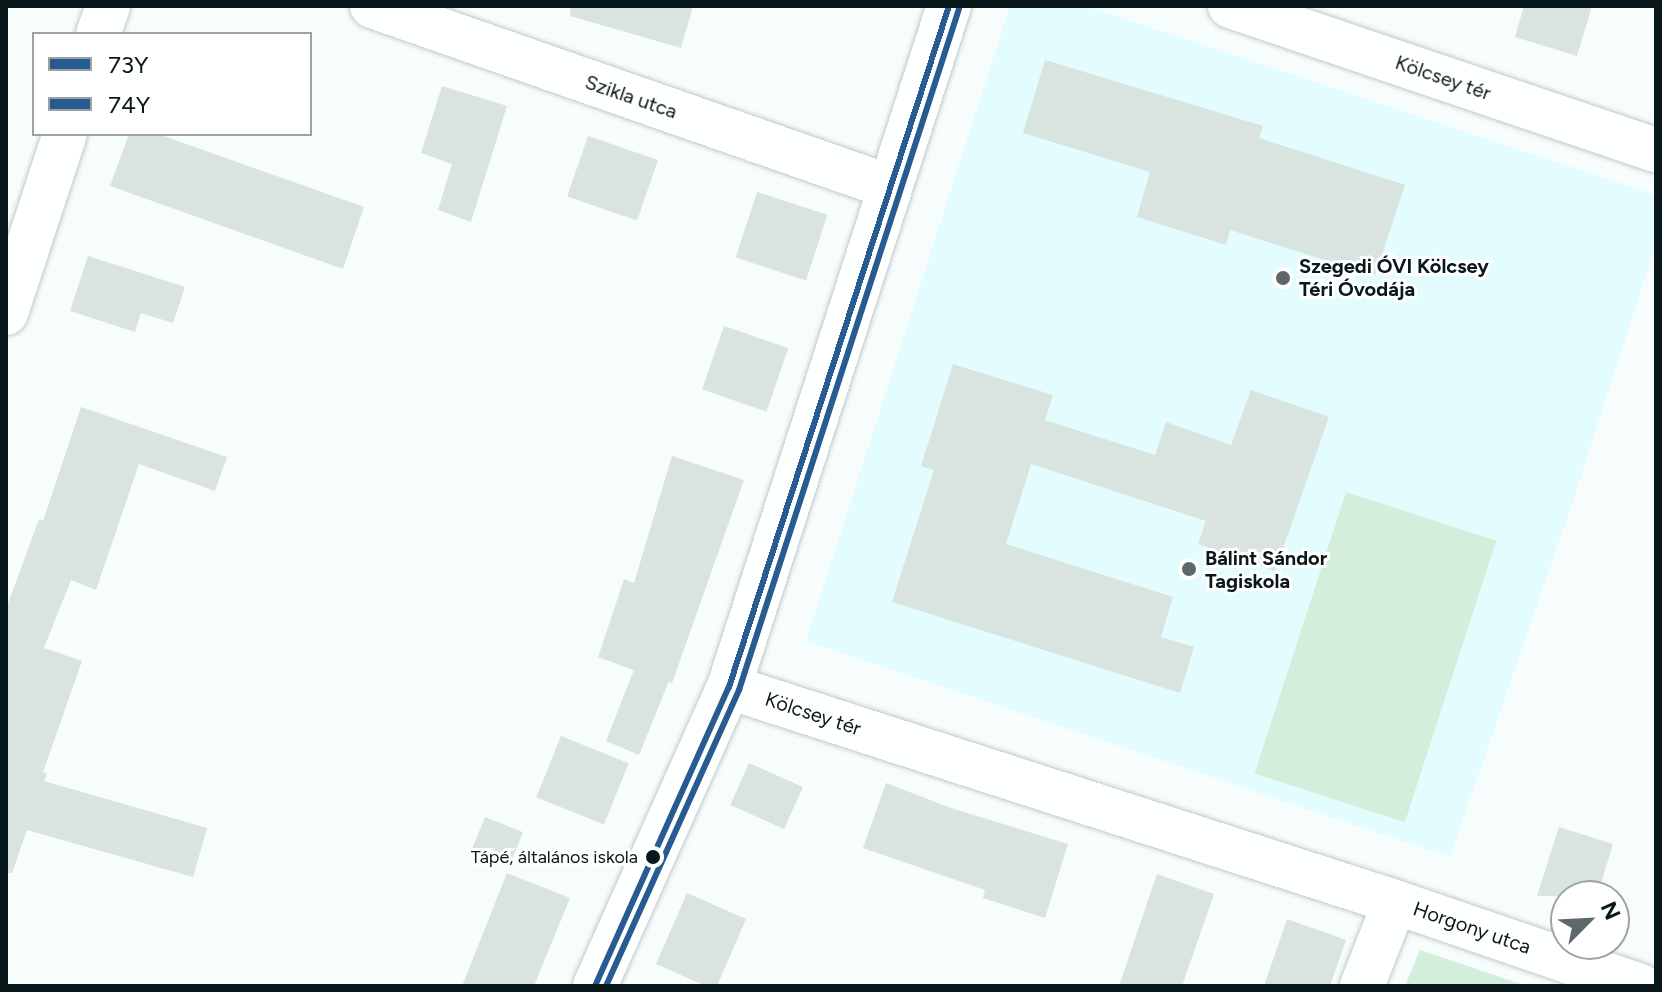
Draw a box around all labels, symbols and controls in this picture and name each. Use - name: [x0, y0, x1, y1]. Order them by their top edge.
- legend: [32, 32, 312, 136]
- text: 73Y: [108, 50, 148, 79]
- street label: Kölcsey tér: [1392, 50, 1494, 106]
- street label: Szikla utca: [582, 70, 680, 124]
- text: 74Y: [108, 90, 150, 119]
- place label: Szegedi ÓVI Kölcsey Téri Óvodája: [1299, 254, 1489, 301]
- marker: Szegedi ÓVI Kölcsey Téri Óvodája: [1274, 269, 1292, 287]
- place label: Bálint Sándor Tagiskola: [1205, 546, 1327, 593]
- marker: Bálint Sándor Tagiskola: [1180, 560, 1198, 578]
- street label: Kölcsey tér: [762, 687, 864, 741]
- place label: Tápé, általános iskola: [471, 846, 638, 868]
- marker: Tápé, általános iskola: [645, 849, 661, 865]
- north arrow: [1550, 880, 1630, 960]
- street label: Horgony utca: [1410, 897, 1534, 959]
- text: N: [1595, 898, 1626, 924]

